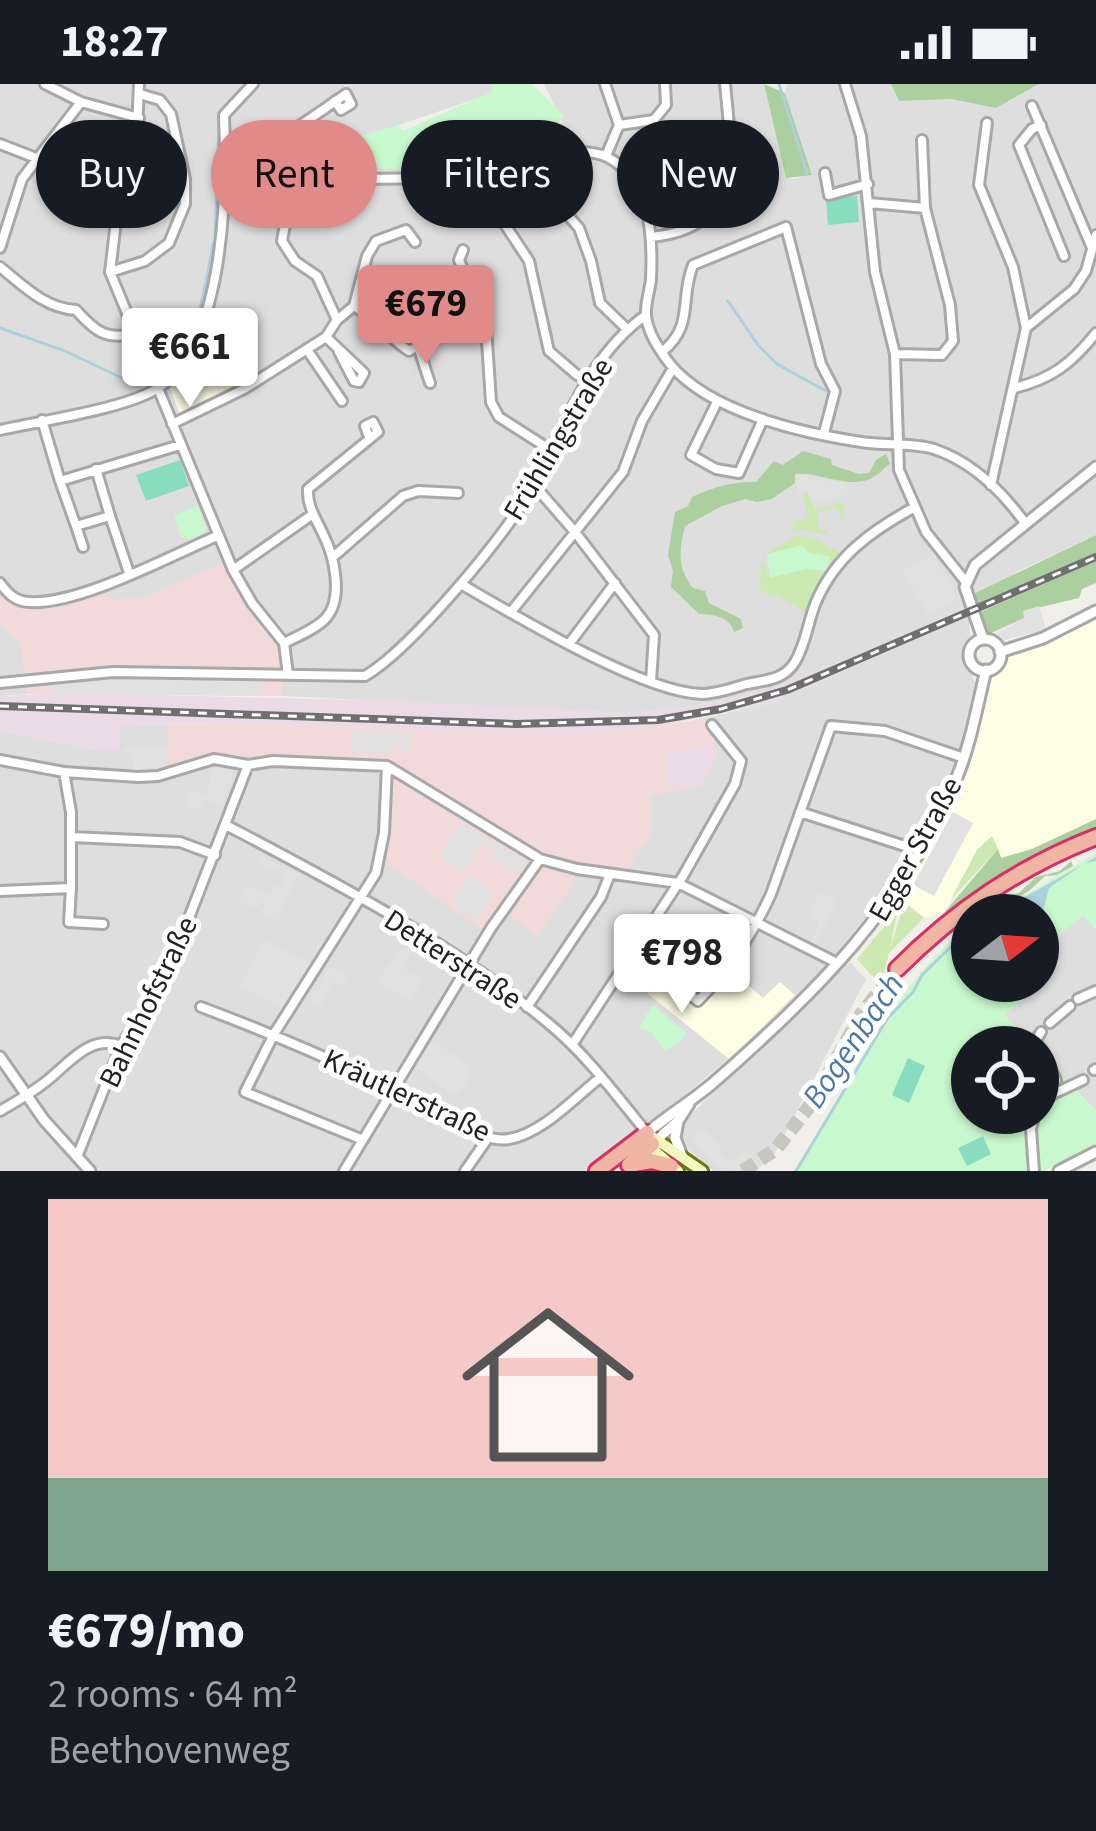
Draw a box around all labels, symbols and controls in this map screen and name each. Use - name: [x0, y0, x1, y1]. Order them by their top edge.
- text: 18:27: [60, 10, 169, 74]
- chip: Buy: [36, 120, 187, 228]
- chip: Rent: [211, 120, 377, 228]
- chip: Filters: [401, 120, 593, 228]
- chip: New: [617, 120, 779, 228]
- pin: €679: [355, 265, 497, 367]
- text: €679: [385, 276, 467, 332]
- pin: €661: [119, 308, 261, 410]
- text: €661: [149, 319, 231, 375]
- street label: Frühlingstraße: [493, 350, 624, 529]
- street label: Egger Straße: [858, 769, 973, 929]
- north arrow: [951, 894, 1059, 1002]
- map controls: [951, 894, 1059, 1134]
- street label: Detterstraße: [375, 899, 530, 1020]
- street label: Bahnhofstraße: [88, 909, 208, 1095]
- pin: €798: [611, 914, 753, 1016]
- text: €798: [641, 925, 723, 981]
- water label: Bogenbach: [791, 964, 916, 1118]
- button: locate: [951, 1026, 1059, 1134]
- street label: Kräutlerstraße: [316, 1038, 498, 1153]
- icon: home: [440, 1277, 656, 1493]
- text: €679/mo: [48, 1595, 245, 1667]
- text: 2 rooms · 64 m²: [48, 1667, 298, 1723]
- text: Beethovenweg: [48, 1723, 290, 1779]

